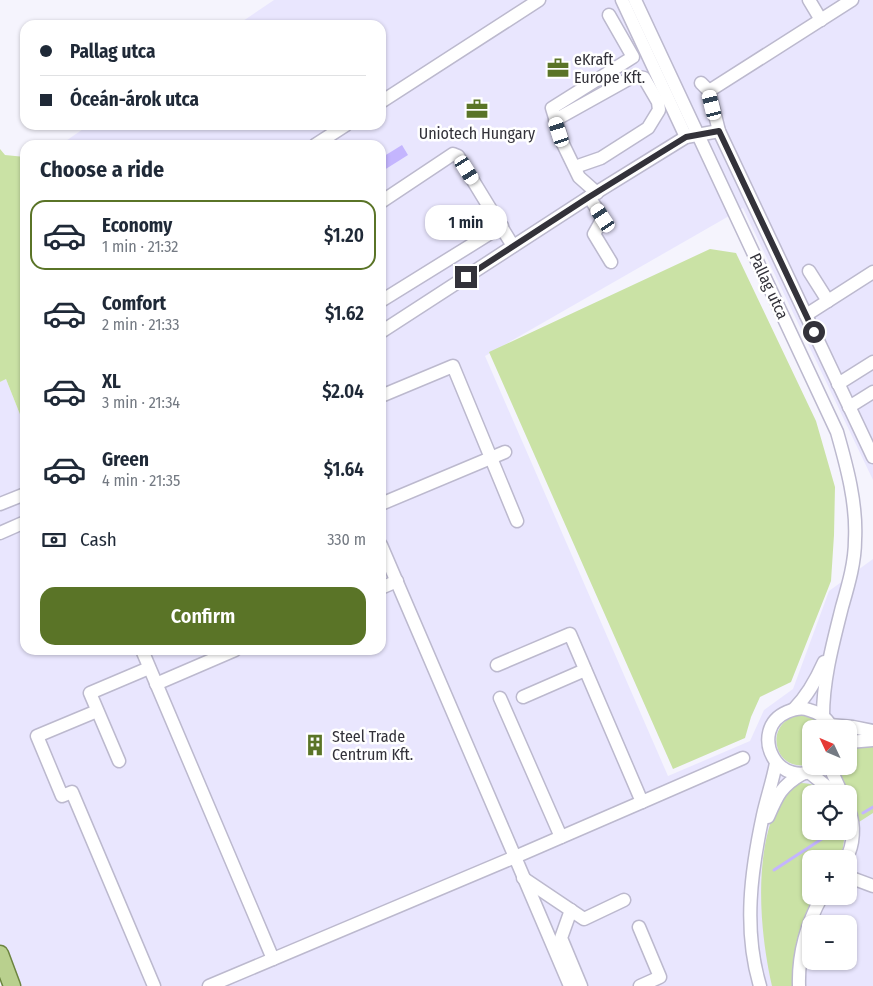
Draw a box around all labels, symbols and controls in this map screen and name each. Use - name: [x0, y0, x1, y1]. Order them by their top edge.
- text: Pallag utca: [70, 40, 155, 63]
- place label: eKraft Europe Kft.: [574, 50, 645, 87]
- office icon: eKraft Europe Kft.: [545, 55, 571, 81]
- text: Óceán-árok utca: [70, 88, 199, 111]
- car: [701, 89, 722, 121]
- office icon: Uniotech Hungary: [464, 96, 490, 122]
- car: [547, 115, 570, 149]
- place label: Uniotech Hungary: [419, 124, 536, 143]
- car: [452, 153, 481, 187]
- text: Choose a ride: [40, 156, 164, 183]
- car: [588, 201, 617, 235]
- callout: 1 min: [425, 204, 507, 240]
- icon: car: [42, 213, 87, 258]
- text: 1 min: [449, 213, 483, 232]
- text: Economy: [102, 214, 172, 237]
- text: $1.20: [324, 224, 364, 247]
- text: 1 min · 21:32: [102, 237, 178, 256]
- street label: Pallag utca: [746, 250, 793, 322]
- route end: [455, 266, 477, 288]
- icon: car: [42, 291, 87, 336]
- text: Comfort: [102, 292, 166, 315]
- text: $1.62: [325, 302, 364, 325]
- text: 2 min · 21:33: [102, 315, 179, 334]
- route start: [803, 321, 825, 343]
- icon: car: [42, 369, 87, 414]
- text: XL: [102, 370, 121, 393]
- text: $2.04: [322, 380, 364, 403]
- text: 3 min · 21:34: [102, 393, 180, 412]
- icon: car: [42, 447, 87, 492]
- text: Green: [102, 448, 149, 471]
- text: $1.64: [324, 458, 364, 481]
- text: 4 min · 21:35: [102, 471, 180, 490]
- icon: cash: [40, 526, 68, 554]
- text: Cash: [80, 528, 117, 551]
- text: 330 m: [327, 530, 366, 549]
- button: Confirm: [40, 587, 366, 645]
- north arrow: [802, 720, 858, 775]
- map controls: [802, 720, 857, 970]
- place label: Steel Trade Centrum Kft.: [332, 727, 413, 764]
- building icon: Steel Trade Centrum Kft.: [302, 732, 328, 758]
- button: locate: [802, 785, 857, 840]
- button: +: [802, 850, 857, 905]
- button: −: [802, 915, 857, 970]

